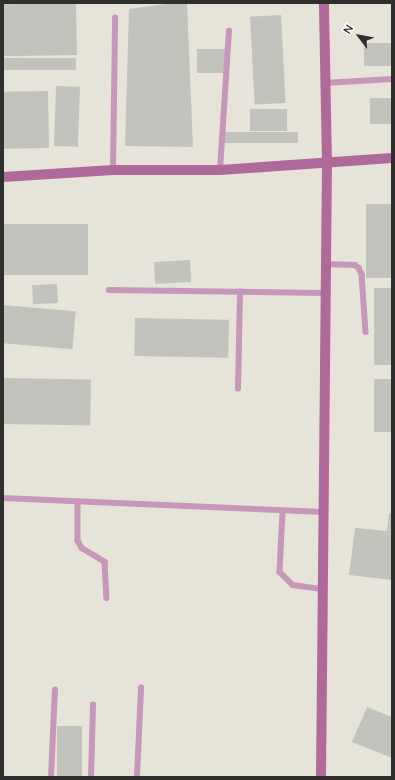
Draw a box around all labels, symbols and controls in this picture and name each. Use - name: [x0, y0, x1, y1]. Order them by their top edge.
- north arrow: [339, 16, 379, 56]
- text: N: [340, 22, 357, 37]

